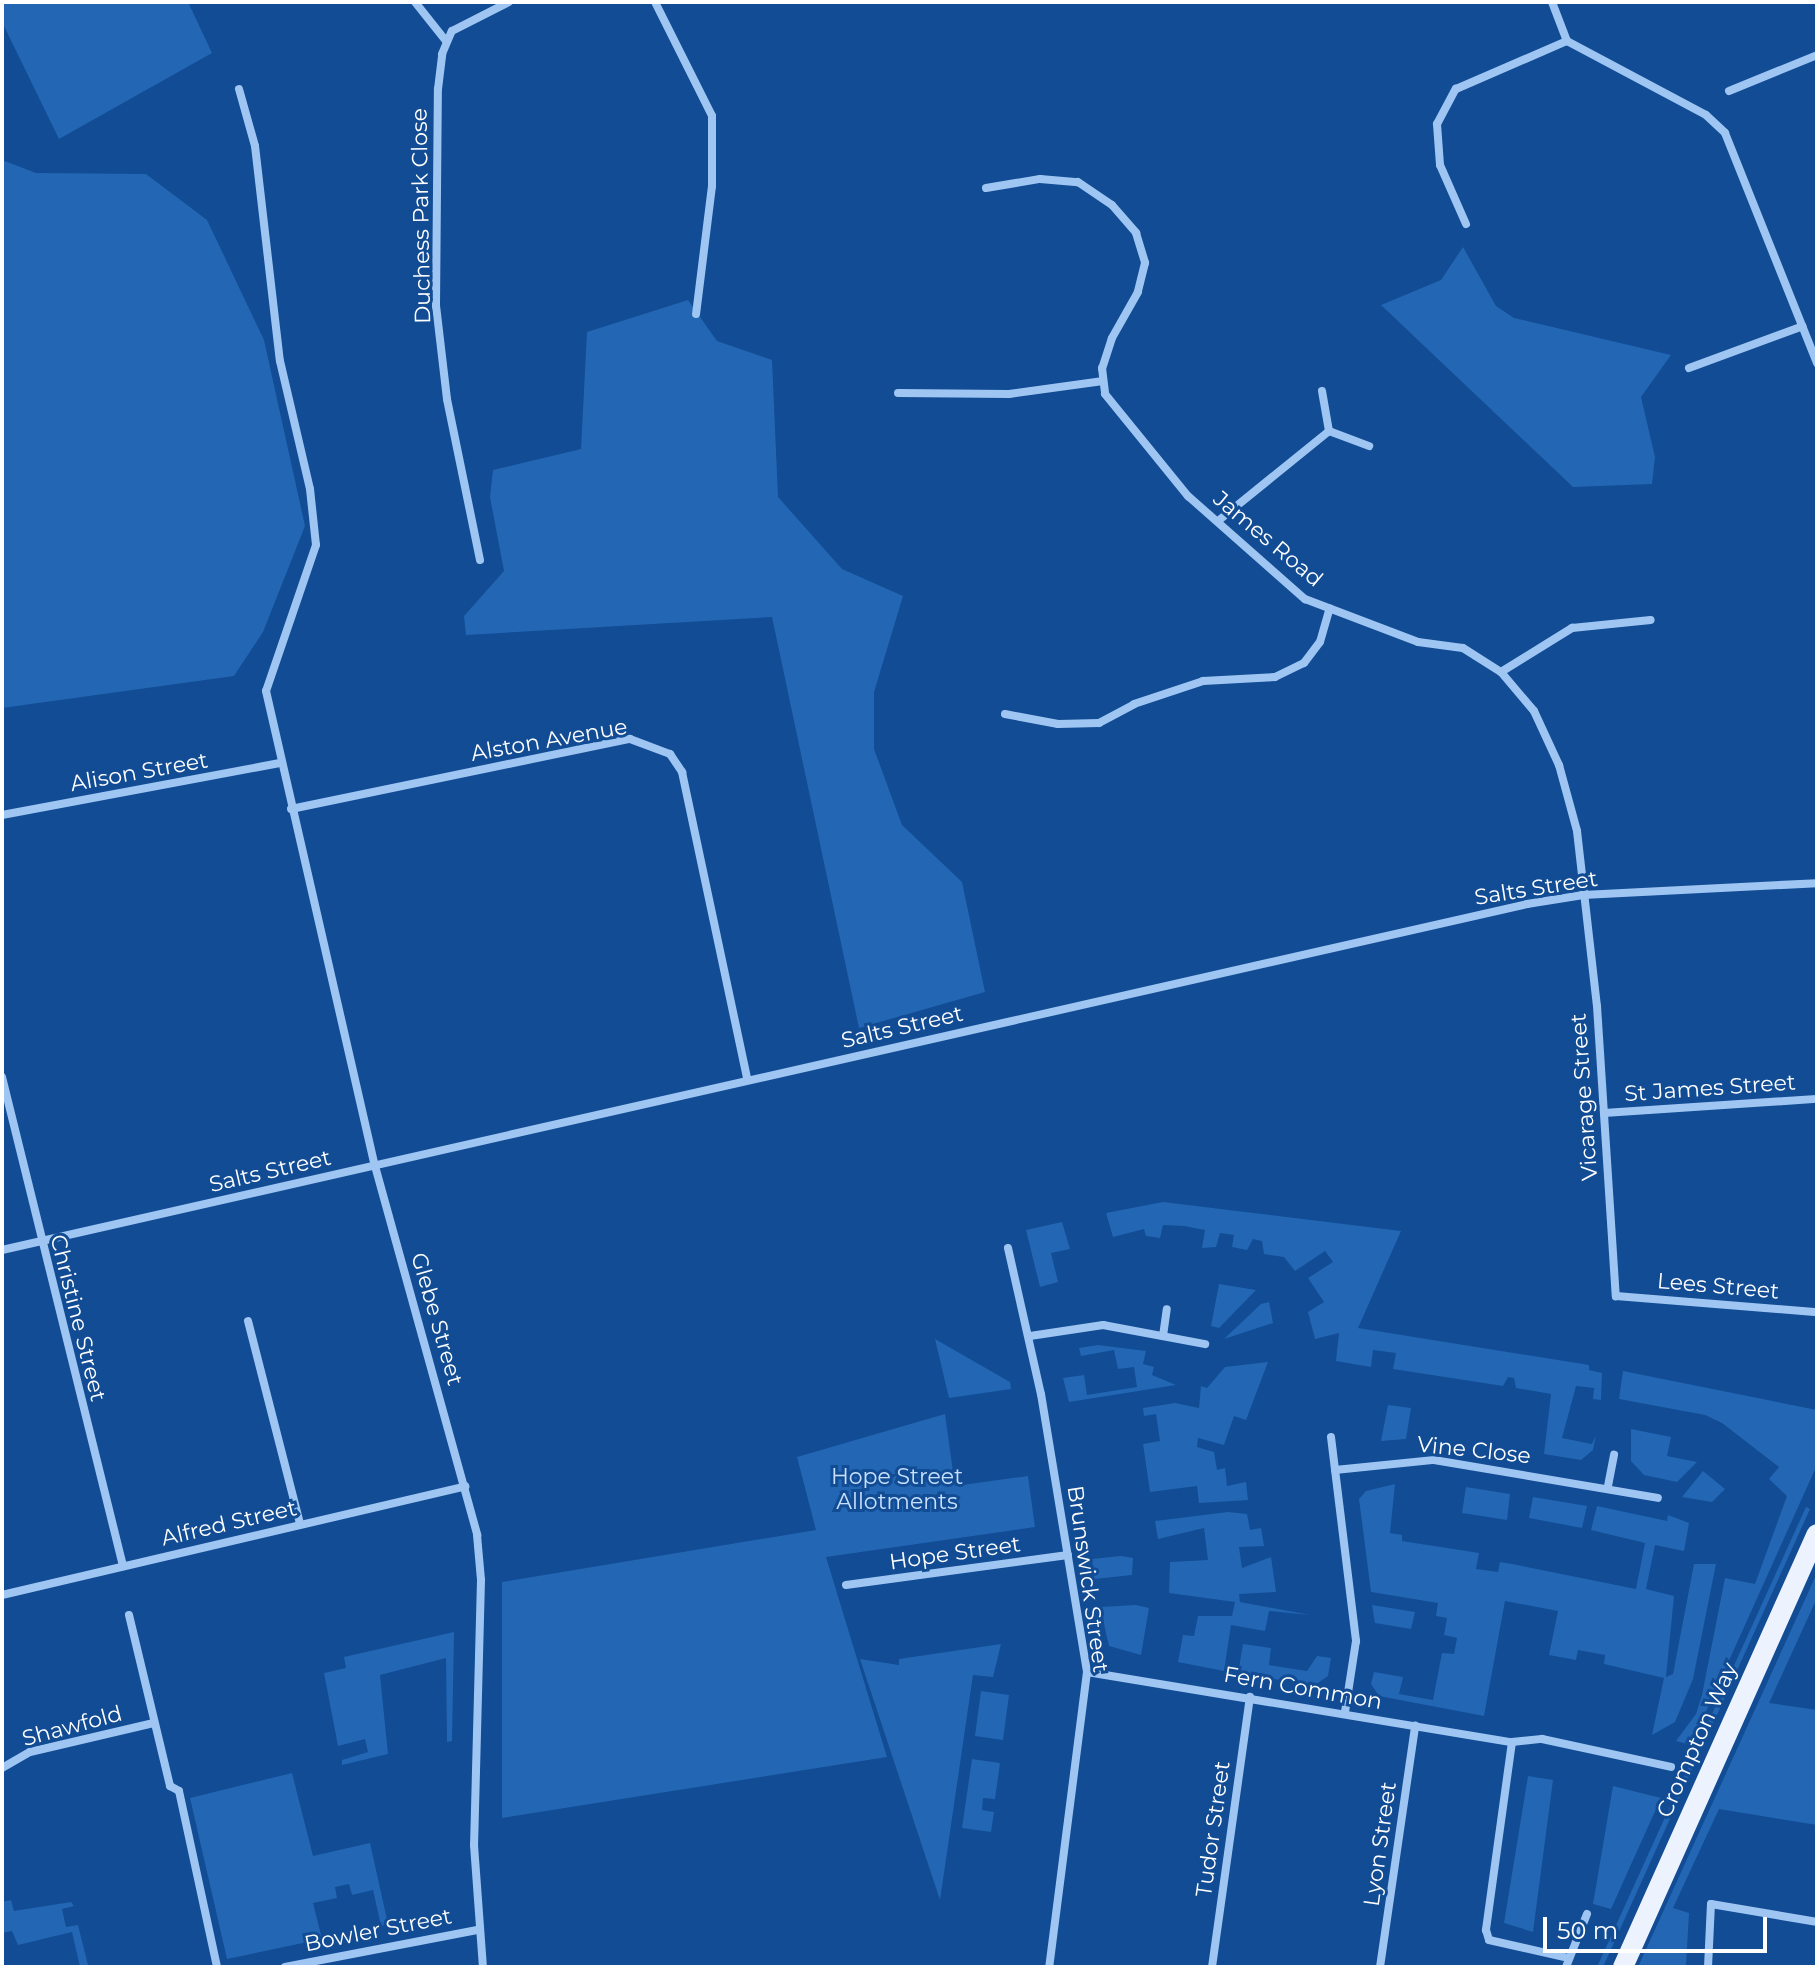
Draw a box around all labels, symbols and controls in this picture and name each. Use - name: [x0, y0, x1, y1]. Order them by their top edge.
- street label: Duchess Park Close: [406, 108, 436, 324]
- street label: James Road: [1208, 486, 1328, 592]
- street label: Alston Avenue: [469, 713, 629, 767]
- street label: Alison Street: [68, 747, 210, 797]
- street label: Salts Street: [1473, 865, 1599, 911]
- street label: Salts Street: [839, 1000, 965, 1054]
- street label: Vicarage Street: [1565, 1012, 1603, 1182]
- street label: St James Street: [1623, 1069, 1797, 1107]
- street label: Salts Street: [207, 1144, 333, 1198]
- street label: Christine Street: [45, 1232, 111, 1404]
- street label: Glebe Street: [405, 1250, 469, 1388]
- street label: Lees Street: [1656, 1268, 1780, 1304]
- street label: Vine Close: [1416, 1431, 1532, 1469]
- park label: Hope Street Allotments: [831, 1463, 963, 1514]
- street label: Brunswick Street: [1062, 1484, 1114, 1674]
- street label: Alfred Street: [159, 1495, 299, 1551]
- street label: Hope Street: [888, 1531, 1022, 1575]
- street label: Crompton Way: [1651, 1658, 1743, 1822]
- street label: Fern Common: [1222, 1661, 1384, 1715]
- street label: Shawfold: [19, 1700, 125, 1752]
- street label: Tudor Street: [1190, 1759, 1236, 1899]
- street label: Lyon Street: [1358, 1780, 1402, 1908]
- scale bar: [1547, 1901, 1771, 1951]
- street label: Bowler Street: [302, 1903, 454, 1957]
- text: 50 m: [1557, 1916, 1618, 1945]

